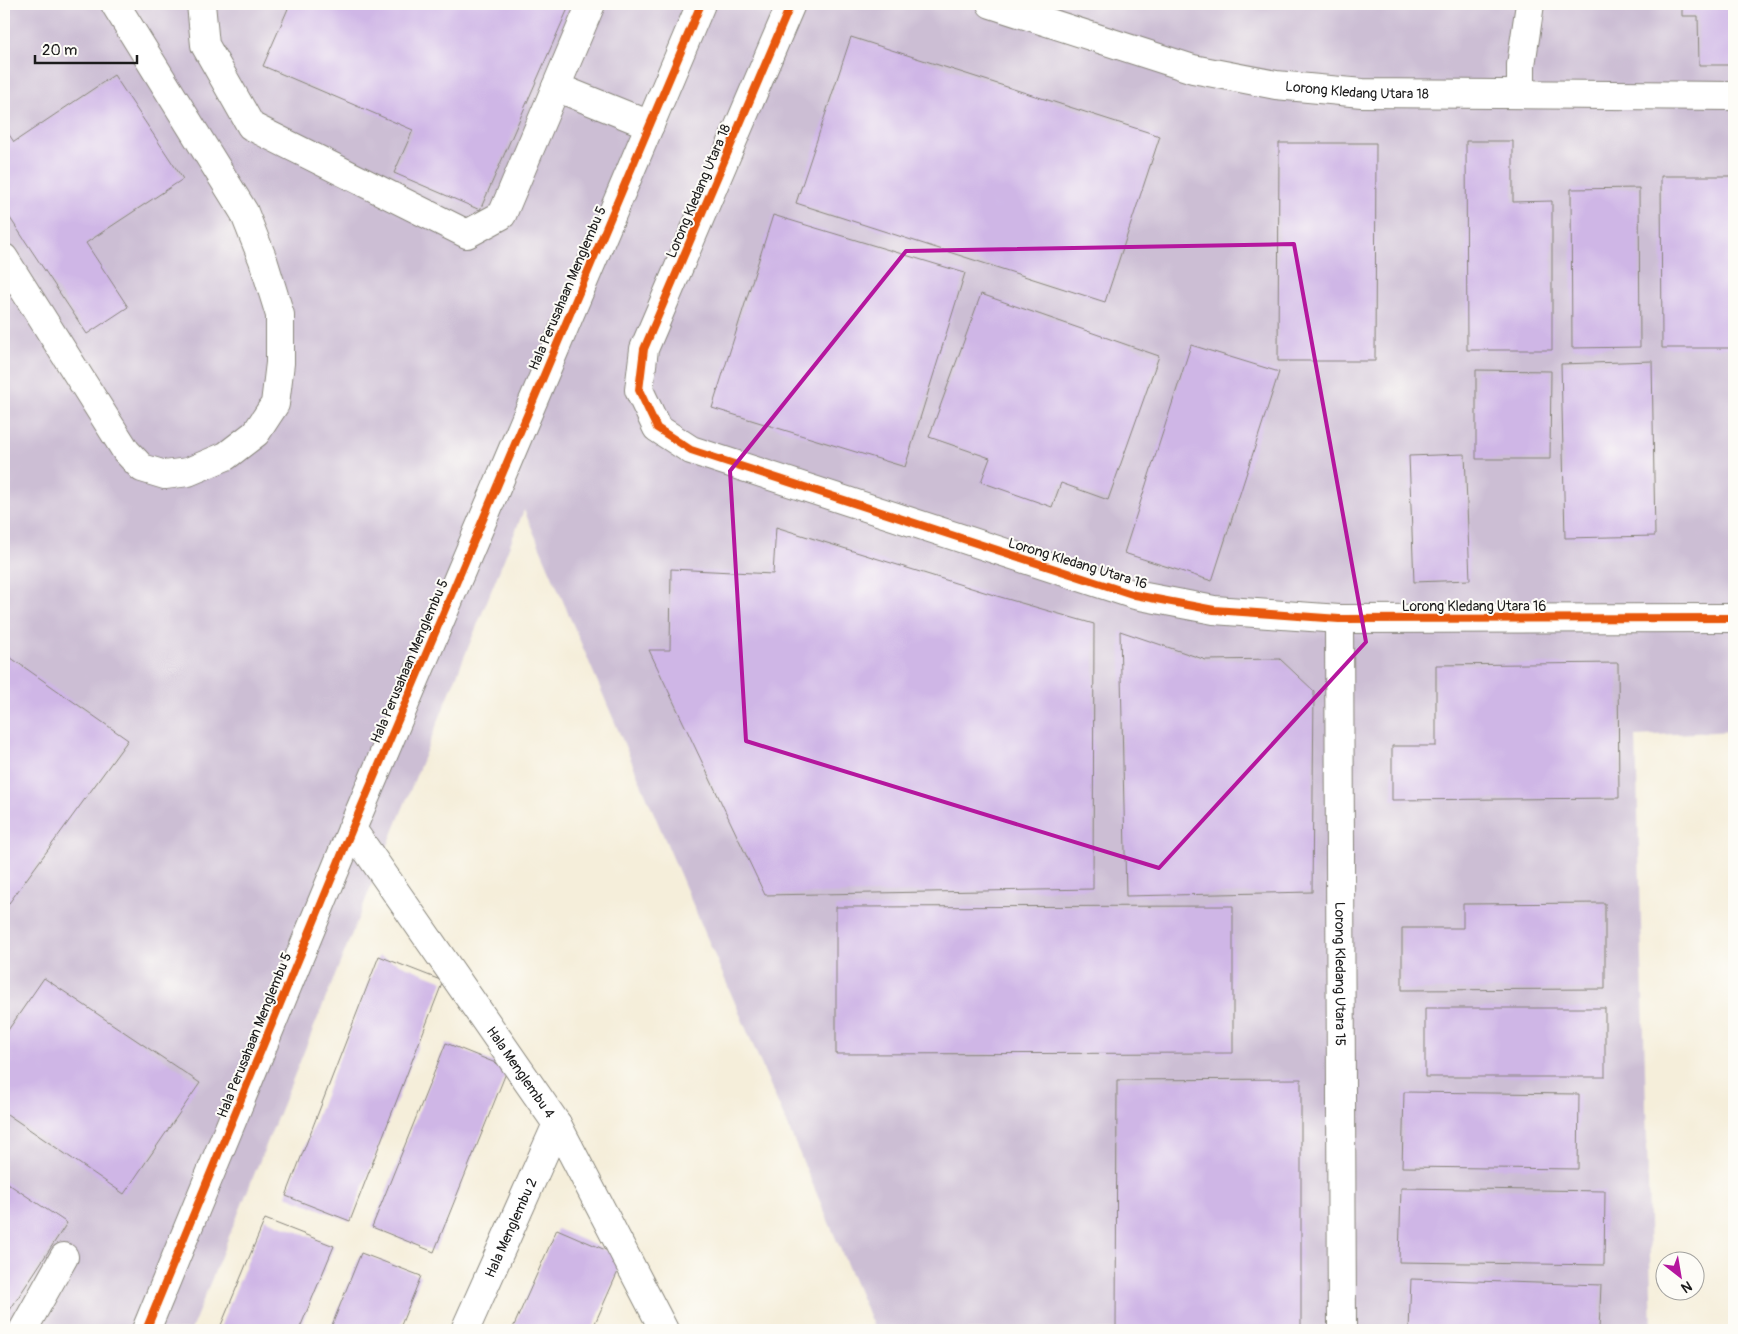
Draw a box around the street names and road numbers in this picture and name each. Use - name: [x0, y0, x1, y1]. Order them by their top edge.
- street label: Lorong Kledang Utara 18: [1284, 78, 1429, 103]
- street label: Lorong Kledang Utara 18: [663, 122, 734, 261]
- street label: Hala Perusahaan Menglembu 5: [525, 204, 610, 373]
- street label: Lorong Kledang Utara 16: [1006, 534, 1150, 593]
- street label: Hala Perusahaan Menglembu 5: [367, 577, 452, 746]
- street label: Lorong Kledang Utara 16: [1402, 598, 1546, 615]
- street label: Lorong Kledang Utara 15: [1331, 902, 1349, 1046]
- street label: Hala Perusahaan Menglembu 5: [214, 950, 295, 1120]
- street label: Hala Menglembu 4: [483, 1023, 558, 1121]
- street label: Hala Menglembu 2: [481, 1175, 541, 1280]

